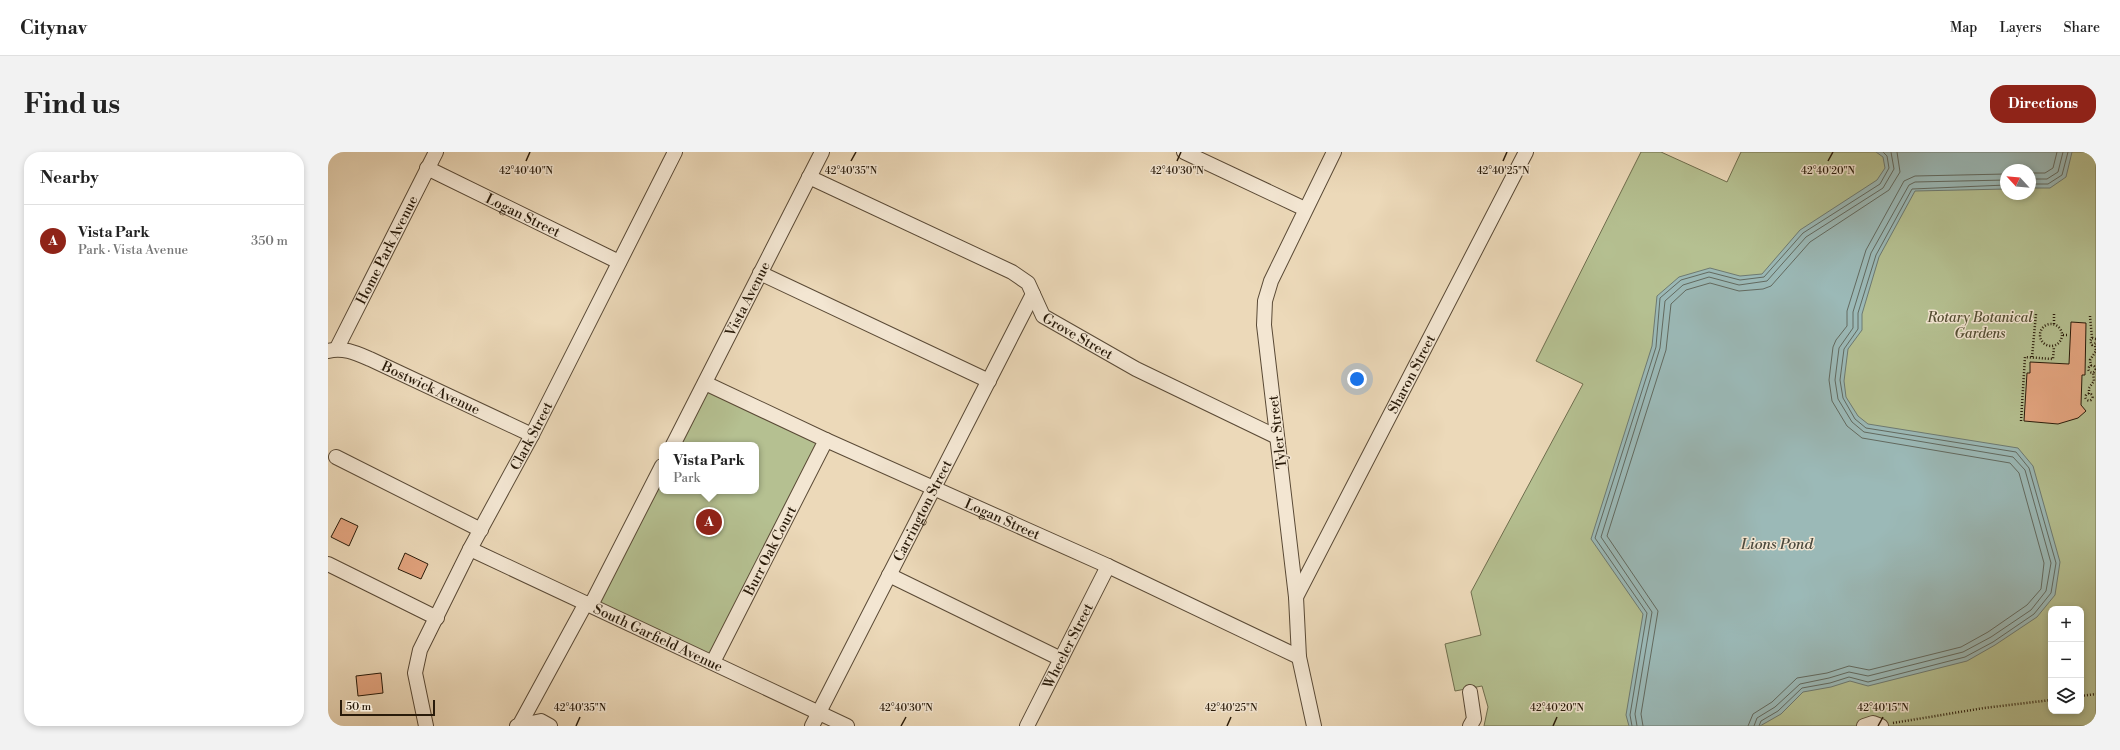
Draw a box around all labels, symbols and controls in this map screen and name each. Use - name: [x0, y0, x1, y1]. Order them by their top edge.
- text: Citynav: [20, 16, 87, 40]
- text: Map: [1950, 19, 1977, 37]
- text: Layers: [1999, 19, 2042, 37]
- text: Share: [2064, 19, 2100, 37]
- button: Directions: [1990, 85, 2096, 123]
- text: Find us: [24, 87, 120, 122]
- north arrow: [2000, 164, 2036, 200]
- text: 42°40'40"N: [499, 165, 554, 177]
- text: 42°40'35"N: [825, 165, 878, 177]
- text: 42°40'30"N: [1150, 165, 1204, 177]
- text: 42°40'25"N: [1477, 165, 1530, 177]
- text: 42°40'20"N: [1801, 165, 1855, 177]
- text: Nearby: [40, 167, 99, 189]
- street label: Logan Street: [482, 190, 563, 242]
- street label: Home Park Avenue: [353, 193, 422, 308]
- text: Vista Park: [78, 223, 150, 242]
- text: A: [48, 233, 58, 249]
- text: 350 m: [251, 233, 288, 249]
- text: Park · Vista Avenue: [78, 242, 188, 258]
- street label: Vista Avenue: [721, 259, 775, 341]
- street label: Grove Street: [1039, 309, 1116, 364]
- park label: Rotary Botanical Gardens: [1926, 309, 2033, 343]
- street label: Sharon Street: [1384, 332, 1440, 417]
- street label: Bostwick Avenue: [378, 357, 483, 419]
- your location: [1347, 369, 1367, 389]
- street label: Tyler Street: [1265, 394, 1291, 470]
- street label: Clark Street: [507, 399, 557, 474]
- popup: [659, 442, 759, 494]
- text: Vista Park: [673, 451, 745, 470]
- street label: Carrington Street: [890, 457, 957, 565]
- text: Park: [673, 470, 700, 486]
- street label: Logan Street: [961, 495, 1043, 544]
- street label: Burr Oak Court: [740, 503, 801, 600]
- pin: A: [696, 507, 722, 537]
- water label: Lions Pond: [1740, 535, 1813, 554]
- street label: South Garfield Avenue: [590, 600, 725, 676]
- street label: Wheeler Street: [1039, 600, 1098, 693]
- map controls: [2048, 606, 2084, 714]
- button: +: [2048, 606, 2084, 642]
- button: −: [2048, 642, 2084, 678]
- button: layers: [2048, 678, 2084, 714]
- scale bar: [340, 698, 435, 717]
- text: 50 m: [346, 700, 371, 714]
- text: 42°40'35"N: [554, 702, 607, 714]
- text: 42°40'30"N: [879, 702, 933, 714]
- text: 42°40'25"N: [1205, 702, 1258, 714]
- text: 42°40'20"N: [1530, 702, 1584, 714]
- text: 42°40'15"N: [1857, 702, 1909, 714]

